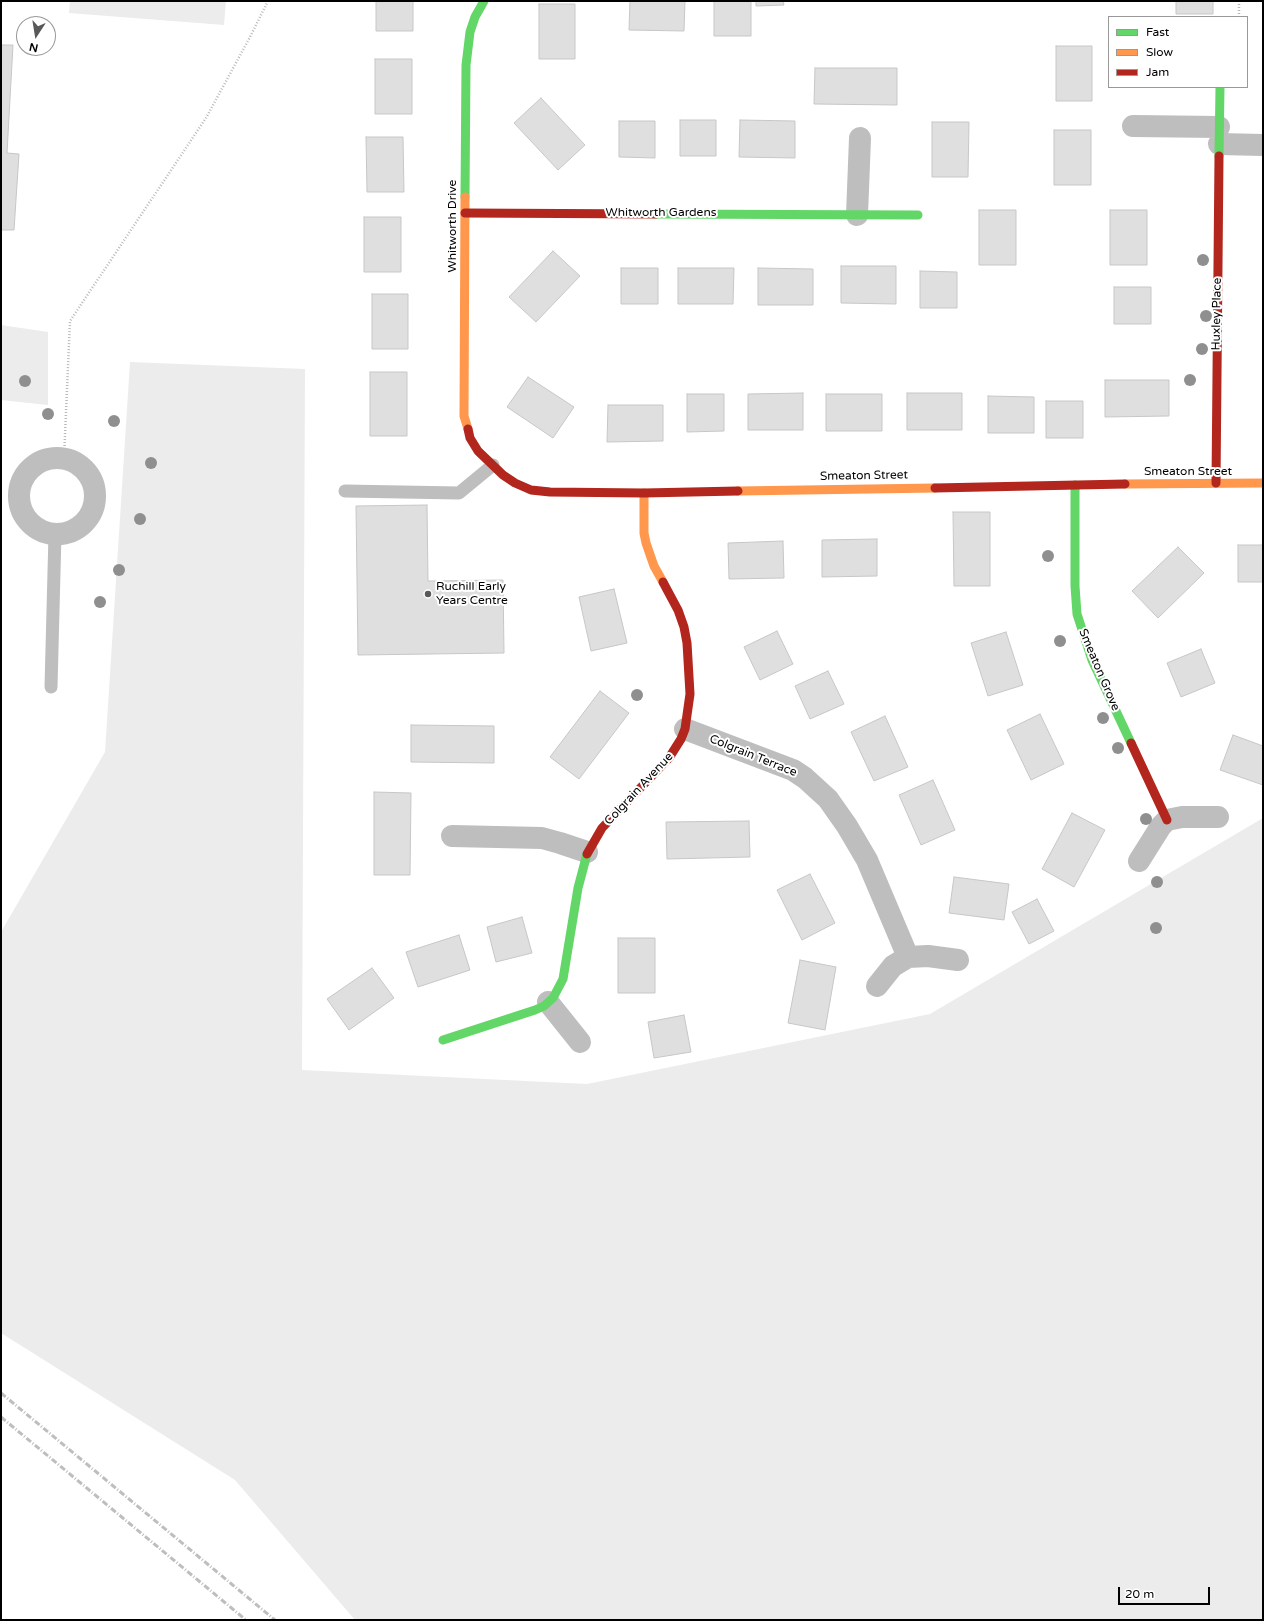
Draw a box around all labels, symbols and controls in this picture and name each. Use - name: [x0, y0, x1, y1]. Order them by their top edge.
- north arrow: [16, 16, 56, 56]
- legend: [1108, 16, 1248, 88]
- text: Fast: [1146, 25, 1169, 39]
- text: N: [28, 40, 39, 55]
- text: Slow: [1146, 45, 1173, 59]
- text: Jam: [1146, 65, 1169, 79]
- street label: Whitworth Drive: [446, 180, 460, 272]
- street label: Whitworth Gardens: [606, 206, 716, 220]
- street label: Huxley Place: [1209, 278, 1225, 350]
- street label: Smeaton Street: [1144, 465, 1232, 479]
- street label: Smeaton Street: [820, 468, 908, 484]
- place label: Ruchill Early Years Centre: [436, 580, 508, 608]
- marker: Ruchill Early Years Centre: [423, 589, 433, 599]
- street label: Smeaton Grove: [1075, 627, 1123, 713]
- street label: Colgrain Terrace: [707, 732, 799, 780]
- street label: Colgrain Avenue: [602, 750, 676, 828]
- scale bar: [1120, 1579, 1212, 1605]
- text: 20 m: [1125, 1587, 1154, 1601]

